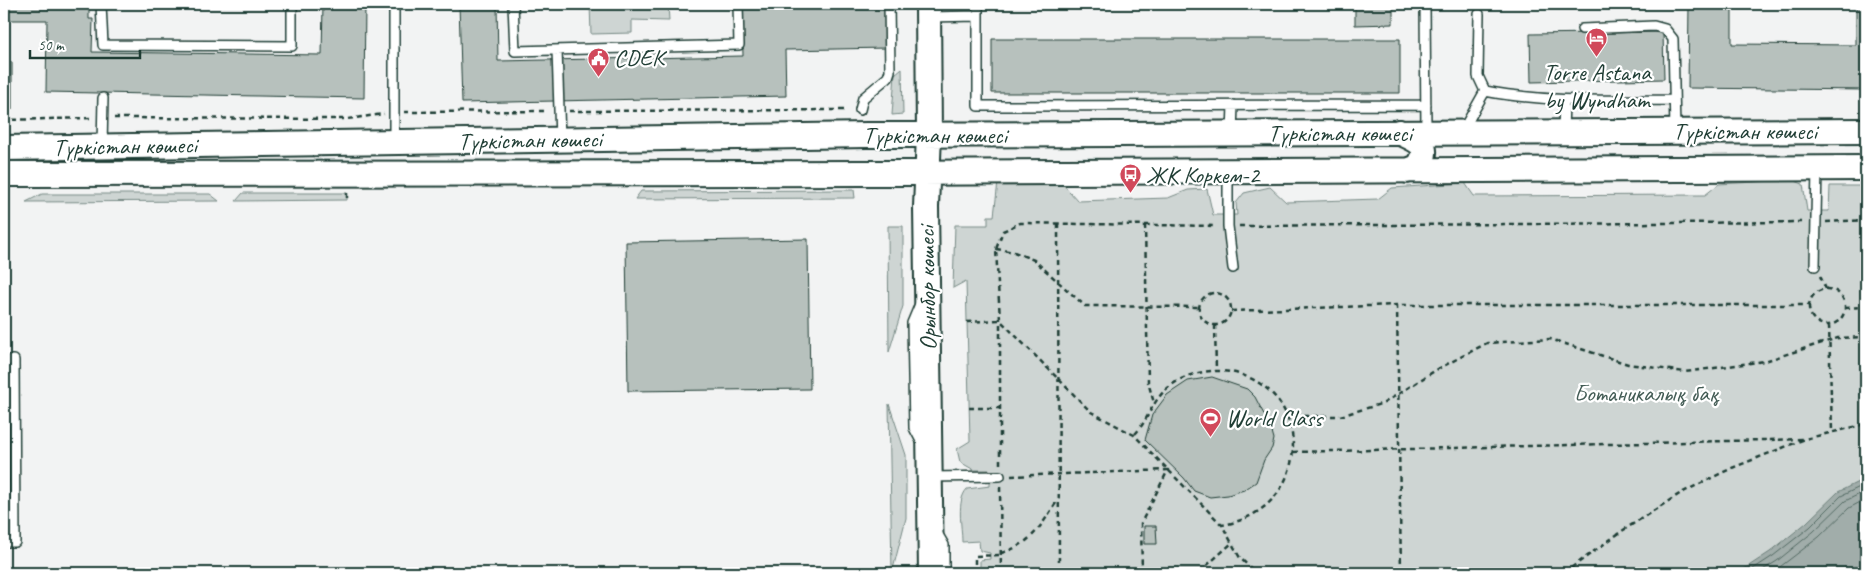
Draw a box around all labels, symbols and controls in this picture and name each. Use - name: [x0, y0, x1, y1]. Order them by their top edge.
- hotel icon: Torre Astana by Wyndham: [1585, 26, 1609, 57]
- scale bar: [30, 28, 140, 60]
- text: 50 m: [38, 36, 65, 55]
- place label: CDEK: [614, 43, 668, 73]
- public building icon: CDEK: [586, 46, 610, 77]
- place label: Torre Astana by Wyndham: [1543, 57, 1652, 115]
- street label: Түркістан көшесі: [1673, 116, 1819, 146]
- street label: Түркістан көшесі: [1268, 118, 1414, 148]
- street label: Түркістан көшесі: [863, 120, 1009, 150]
- street label: Түркістан көшесі: [458, 124, 605, 156]
- street label: Түркістан көшесі: [53, 130, 200, 162]
- place label: ЖК Коркем-2: [1146, 160, 1262, 190]
- bus stop icon: ЖК Коркем-2: [1118, 163, 1142, 194]
- street label: Орынбор көшесі: [911, 223, 943, 351]
- park label: Ботаникалық бақ: [1574, 378, 1720, 408]
- place label: World Class: [1226, 403, 1324, 433]
- sports icon: World Class: [1198, 406, 1222, 437]

